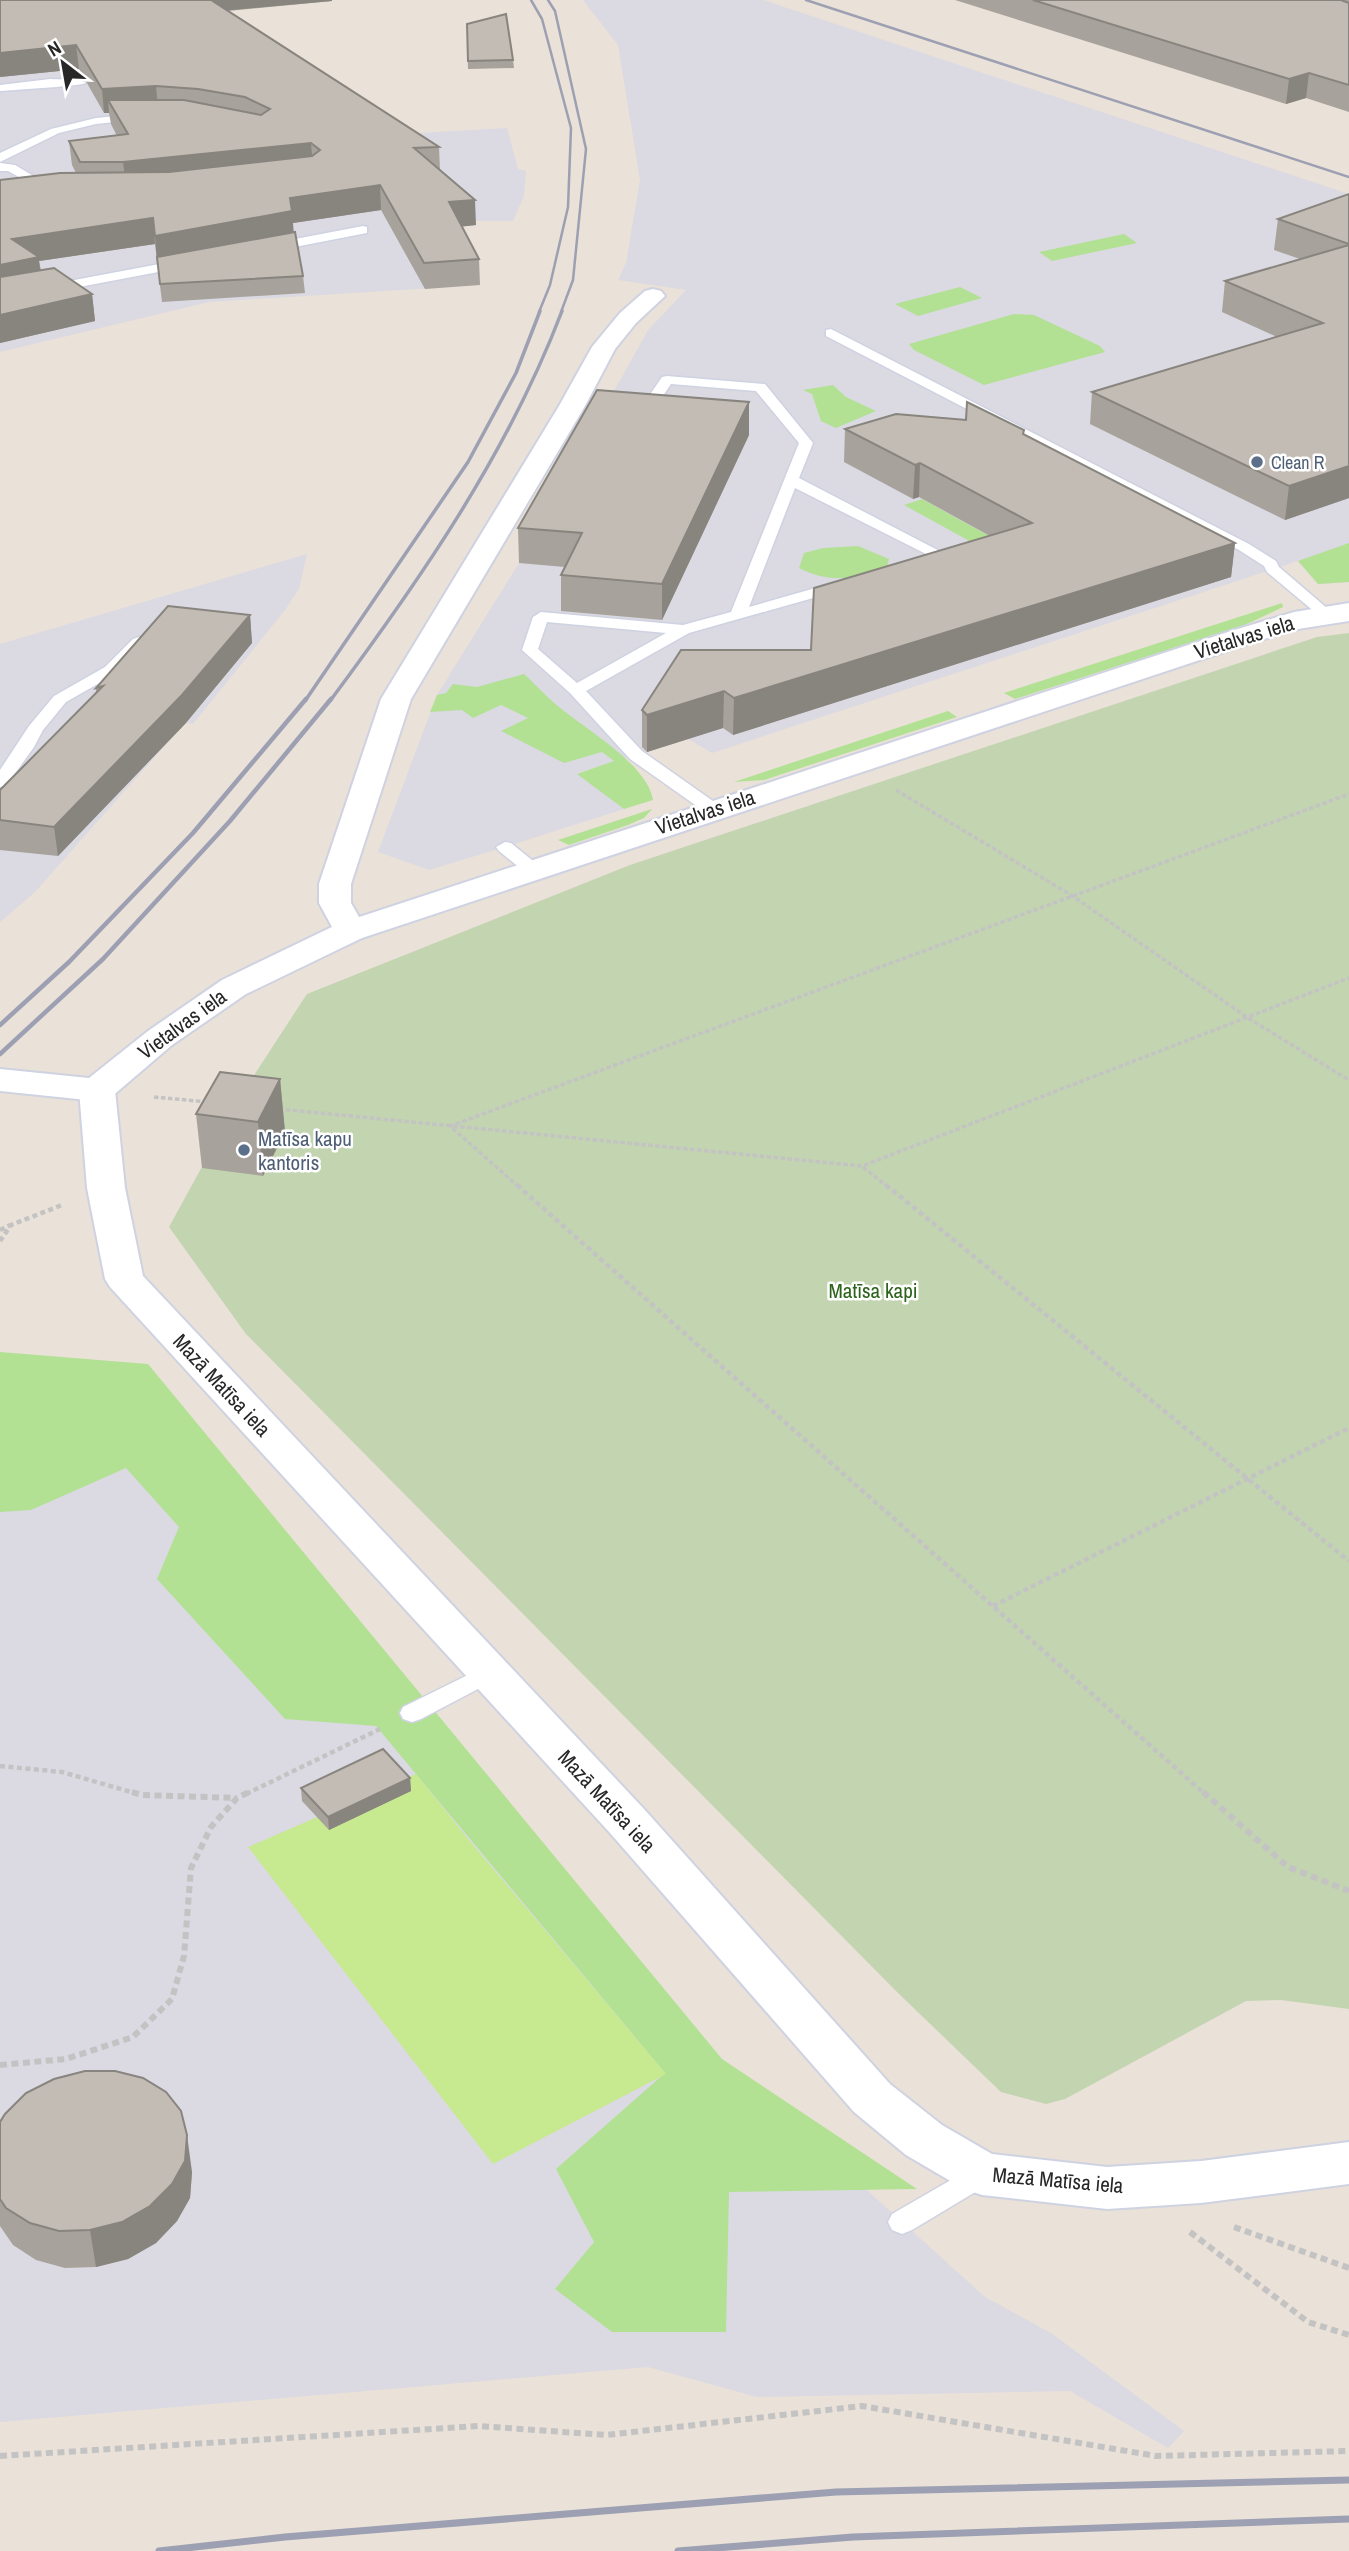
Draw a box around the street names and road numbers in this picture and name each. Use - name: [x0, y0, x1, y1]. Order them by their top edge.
- street label: Vietalvas iela: [1190, 608, 1298, 666]
- street label: Vietalvas iela: [651, 782, 759, 842]
- street label: Vietalvas iela: [132, 982, 233, 1066]
- street label: Mazā Matīsa iela: [167, 1327, 278, 1443]
- street label: Mazā Matīsa iela: [552, 1743, 663, 1859]
- street label: Mazā Matīsa iela: [991, 2160, 1125, 2200]

